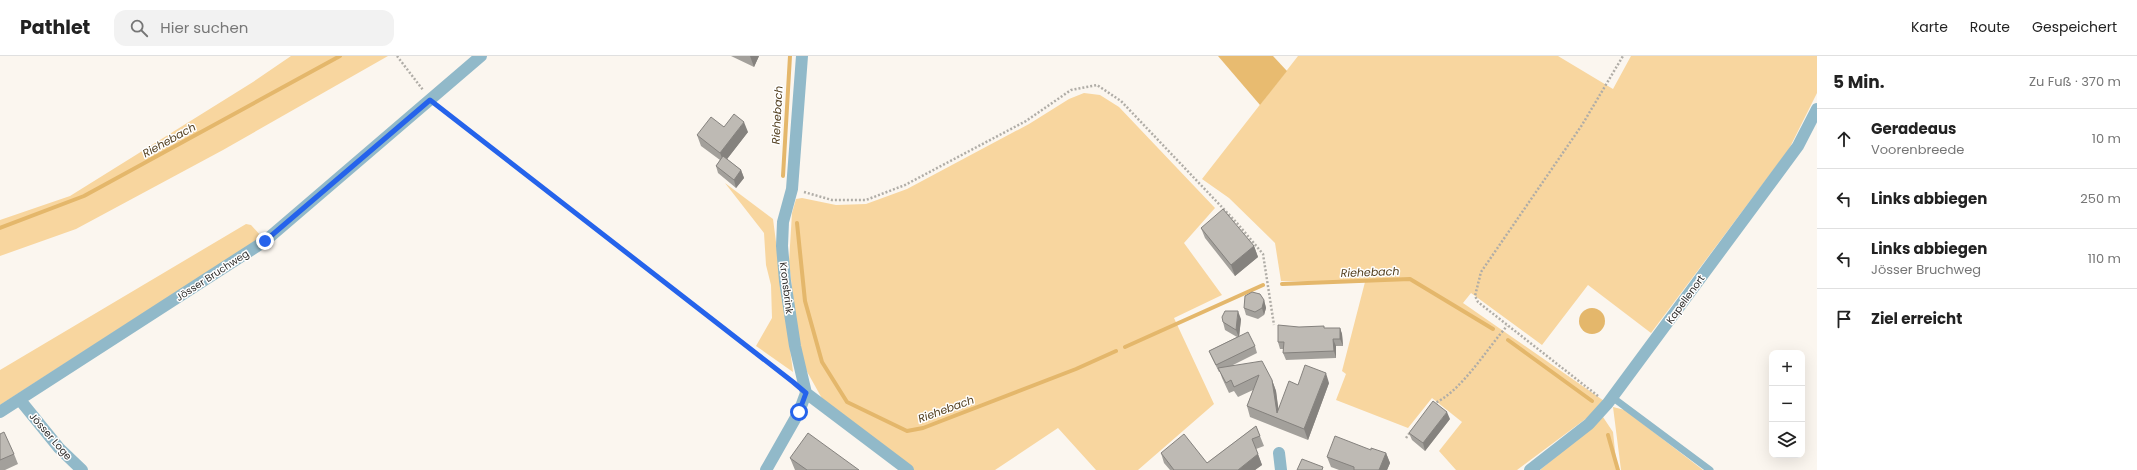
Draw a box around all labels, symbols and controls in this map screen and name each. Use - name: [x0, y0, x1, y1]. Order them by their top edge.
- search box: [114, 10, 394, 46]
- text: Pathlet: [20, 14, 90, 41]
- icon: search: [128, 17, 150, 39]
- text: Hier suchen: [160, 17, 248, 38]
- text: Karte: [1911, 17, 1948, 37]
- text: Route: [1970, 17, 2010, 37]
- text: Gespeichert: [2032, 17, 2117, 37]
- text: 5 Min.: [1833, 70, 1885, 94]
- text: Zu Fuß · 370 m: [2029, 72, 2121, 91]
- water label: Riehebach: [767, 85, 787, 145]
- text: Geradeaus: [1871, 118, 1956, 139]
- water label: Riehebach: [139, 119, 199, 161]
- icon: ahead: [1833, 128, 1855, 150]
- text: 10 m: [2092, 129, 2121, 148]
- text: Voorenbreede: [1871, 140, 1964, 159]
- icon: left: [1833, 188, 1855, 210]
- text: Links abbiegen: [1871, 188, 1987, 209]
- text: 250 m: [2080, 189, 2121, 208]
- route end: [256, 232, 274, 250]
- text: Links abbiegen: [1871, 238, 1987, 259]
- street label: Jösser Bruchweg: [173, 246, 252, 305]
- icon: left: [1833, 248, 1855, 270]
- text: 110 m: [2088, 249, 2121, 268]
- text: Jösser Bruchweg: [1871, 260, 1981, 279]
- street label: Kronsbrink: [776, 261, 797, 316]
- water label: Riehebach: [1340, 263, 1400, 281]
- street label: Kapellenort: [1663, 272, 1708, 327]
- icon: arrive: [1833, 308, 1855, 330]
- text: Ziel erreicht: [1871, 308, 1962, 329]
- map controls: [1769, 350, 1805, 458]
- button: +: [1769, 350, 1805, 386]
- button: −: [1769, 386, 1805, 422]
- water label: Riehebach: [916, 391, 976, 427]
- route start: [790, 403, 808, 421]
- street label: Jösser Loge: [26, 409, 75, 463]
- button: layers: [1769, 422, 1805, 458]

